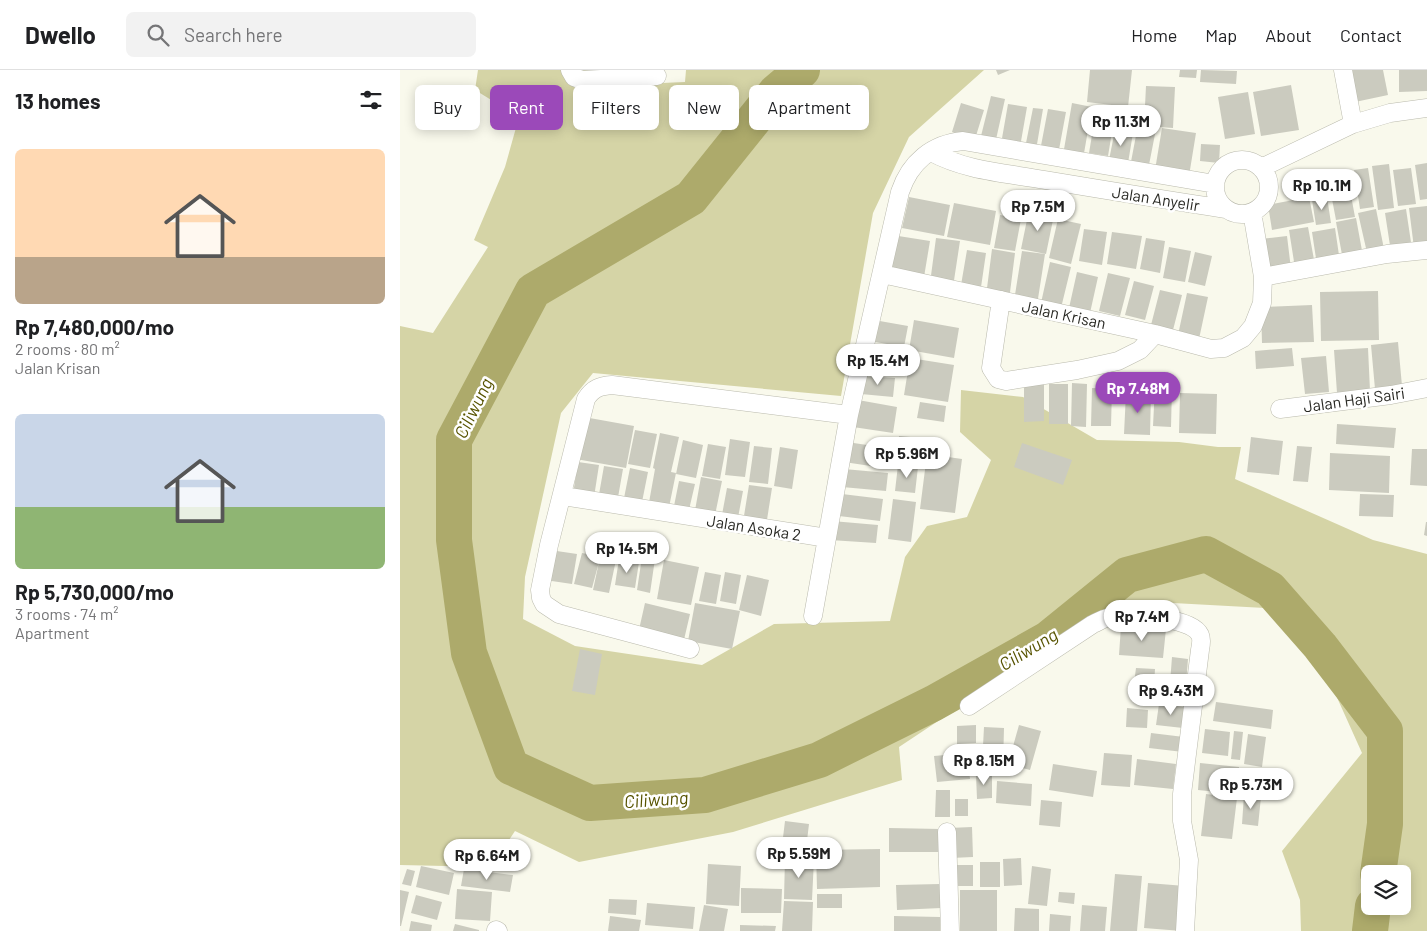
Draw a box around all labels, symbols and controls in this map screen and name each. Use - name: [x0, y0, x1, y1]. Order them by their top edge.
- search box: [126, 12, 476, 57]
- text: Dwello: [25, 20, 96, 49]
- icon: search: [144, 21, 172, 49]
- text: Search here: [184, 23, 283, 46]
- text: Home: [1131, 24, 1177, 46]
- text: Map: [1205, 24, 1237, 46]
- text: About: [1265, 24, 1312, 46]
- text: Contact: [1340, 24, 1402, 46]
- chip: Buy: [415, 85, 480, 130]
- chip: Rent: [490, 85, 563, 130]
- chip: Filters: [573, 85, 659, 130]
- chip: New: [669, 85, 739, 130]
- chip: Apartment: [749, 85, 869, 130]
- icon: filters: [357, 86, 385, 114]
- text: 13 homes: [15, 88, 100, 113]
- pin: Rp 11.3M: [1069, 104, 1173, 147]
- text: Rp 11.3M: [1092, 111, 1150, 130]
- pin: Rp 10.1M: [1270, 168, 1374, 211]
- text: Rp 10.1M: [1293, 175, 1351, 194]
- icon: home: [155, 181, 245, 271]
- street label: Jalan Anyelir: [1111, 182, 1201, 214]
- pin: Rp 7.5M: [992, 190, 1084, 232]
- text: Rp 7.5M: [1011, 196, 1065, 215]
- street label: Jalan Krisan: [1020, 296, 1108, 332]
- text: Rp 7,480,000/mo: [15, 314, 174, 339]
- text: 2 rooms · 80 m²: [15, 339, 120, 358]
- pin: Rp 15.4M: [826, 344, 930, 386]
- text: Rp 15.4M: [847, 350, 909, 369]
- text: Jalan Krisan: [15, 358, 100, 377]
- pin: Rp 7.48M: [1086, 372, 1190, 414]
- water label: Ciliwung: [449, 374, 497, 442]
- text: Rp 7.48M: [1106, 378, 1170, 397]
- street label: Jalan Haji Sairi: [1302, 382, 1406, 416]
- pin: Rp 5.96M: [855, 436, 959, 479]
- text: Rp 5.96M: [875, 443, 939, 462]
- icon: home: [155, 446, 245, 536]
- street label: Jalan Asoka 2: [706, 510, 802, 544]
- pin: Rp 14.5M: [575, 532, 679, 574]
- text: Rp 14.5M: [596, 538, 658, 557]
- text: Rp 5,730,000/mo: [15, 579, 174, 604]
- pin: Rp 7.4M: [1096, 600, 1188, 642]
- text: 3 rooms · 74 m²: [15, 604, 118, 623]
- text: Rp 7.4M: [1115, 606, 1169, 625]
- text: Apartment: [15, 623, 90, 642]
- water label: Ciliwung: [995, 623, 1061, 675]
- pin: Rp 9.43M: [1119, 674, 1223, 716]
- text: Rp 9.43M: [1139, 680, 1203, 699]
- pin: Rp 8.15M: [932, 744, 1036, 786]
- text: Rp 8.15M: [954, 750, 1014, 769]
- pin: Rp 5.73M: [1199, 768, 1303, 810]
- text: Rp 5.73M: [1219, 774, 1283, 793]
- water label: Ciliwung: [623, 786, 689, 812]
- pin: Rp 5.59M: [747, 836, 851, 879]
- pin: Rp 6.64M: [435, 838, 539, 881]
- text: Rp 5.59M: [767, 843, 831, 862]
- text: Rp 6.64M: [455, 845, 519, 864]
- map controls: [1361, 865, 1411, 915]
- button: layers: [1361, 865, 1411, 915]

